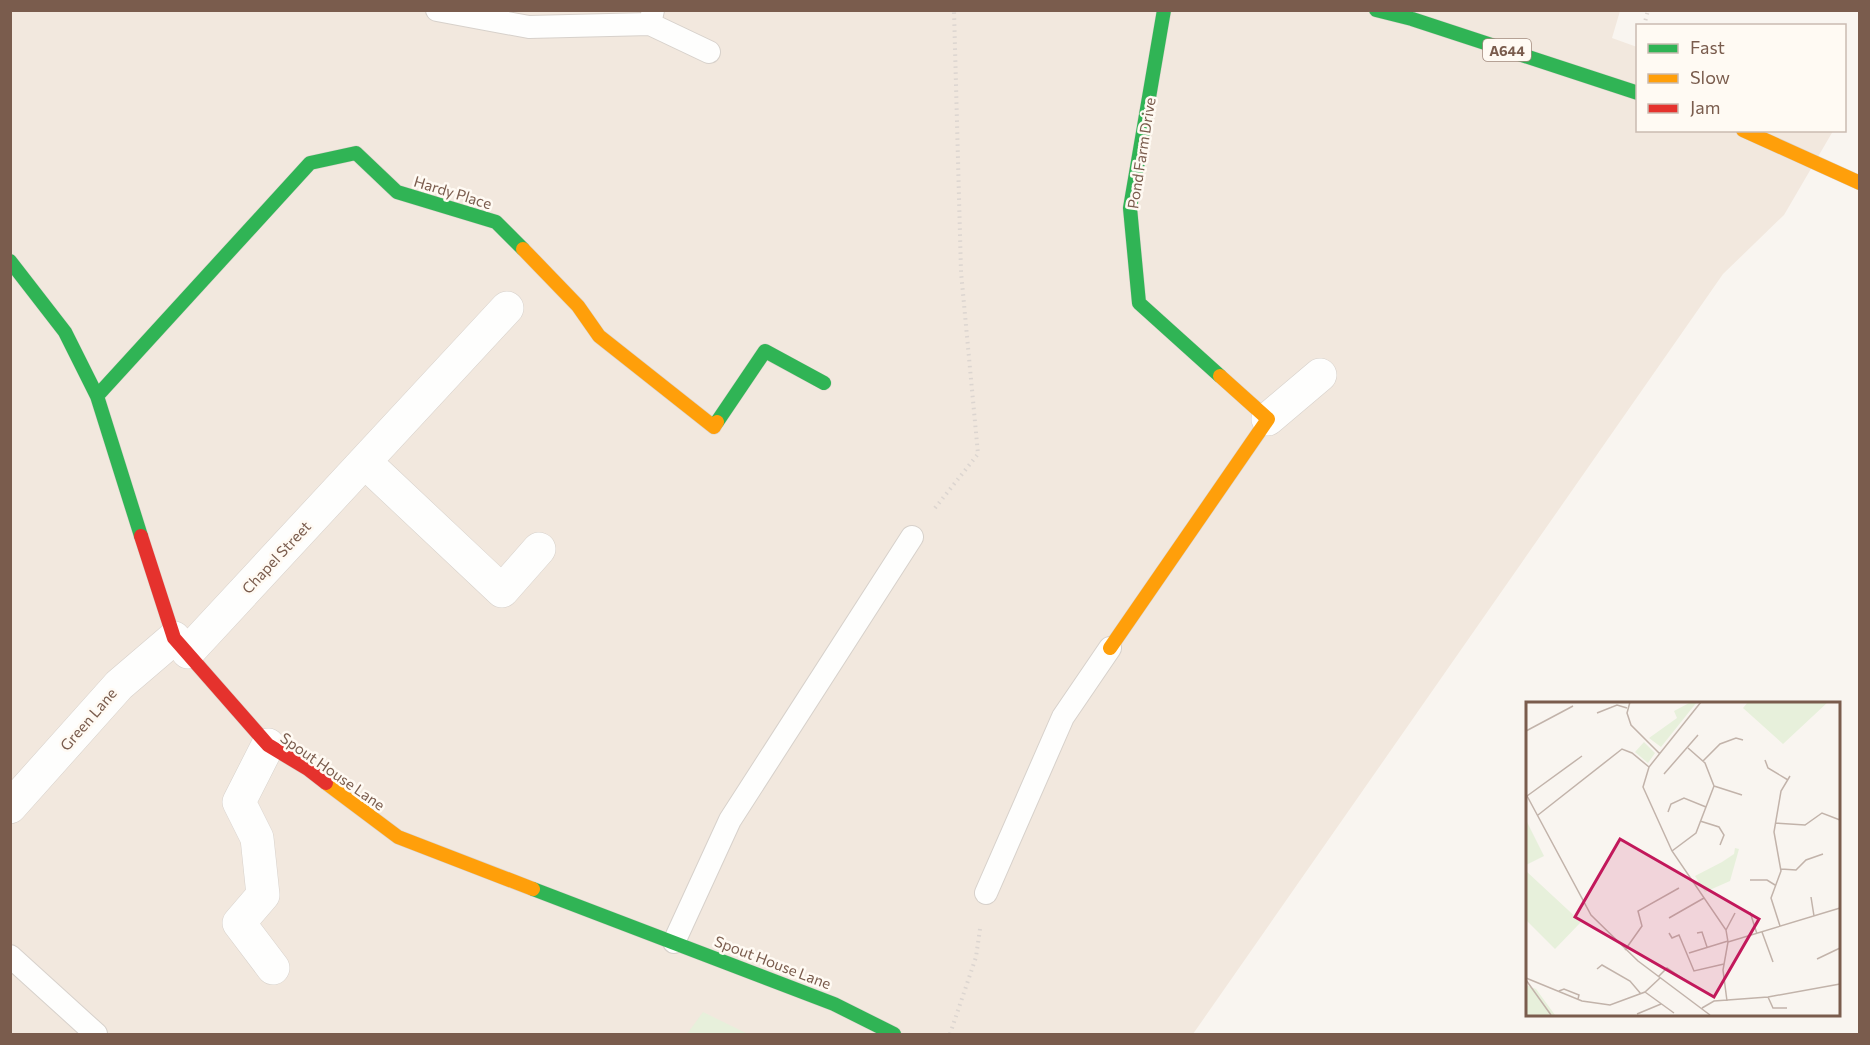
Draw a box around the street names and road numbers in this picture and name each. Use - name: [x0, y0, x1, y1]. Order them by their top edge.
- road number: A644: [1483, 39, 1531, 61]
- street label: Pond Farm Drive: [1123, 96, 1159, 210]
- street label: Hardy Place: [412, 172, 494, 212]
- street label: Chapel Street: [238, 517, 314, 597]
- street label: Green Lane: [56, 684, 120, 754]
- street label: Spout House Lane: [277, 728, 389, 814]
- street label: Spout House Lane: [712, 932, 834, 993]

